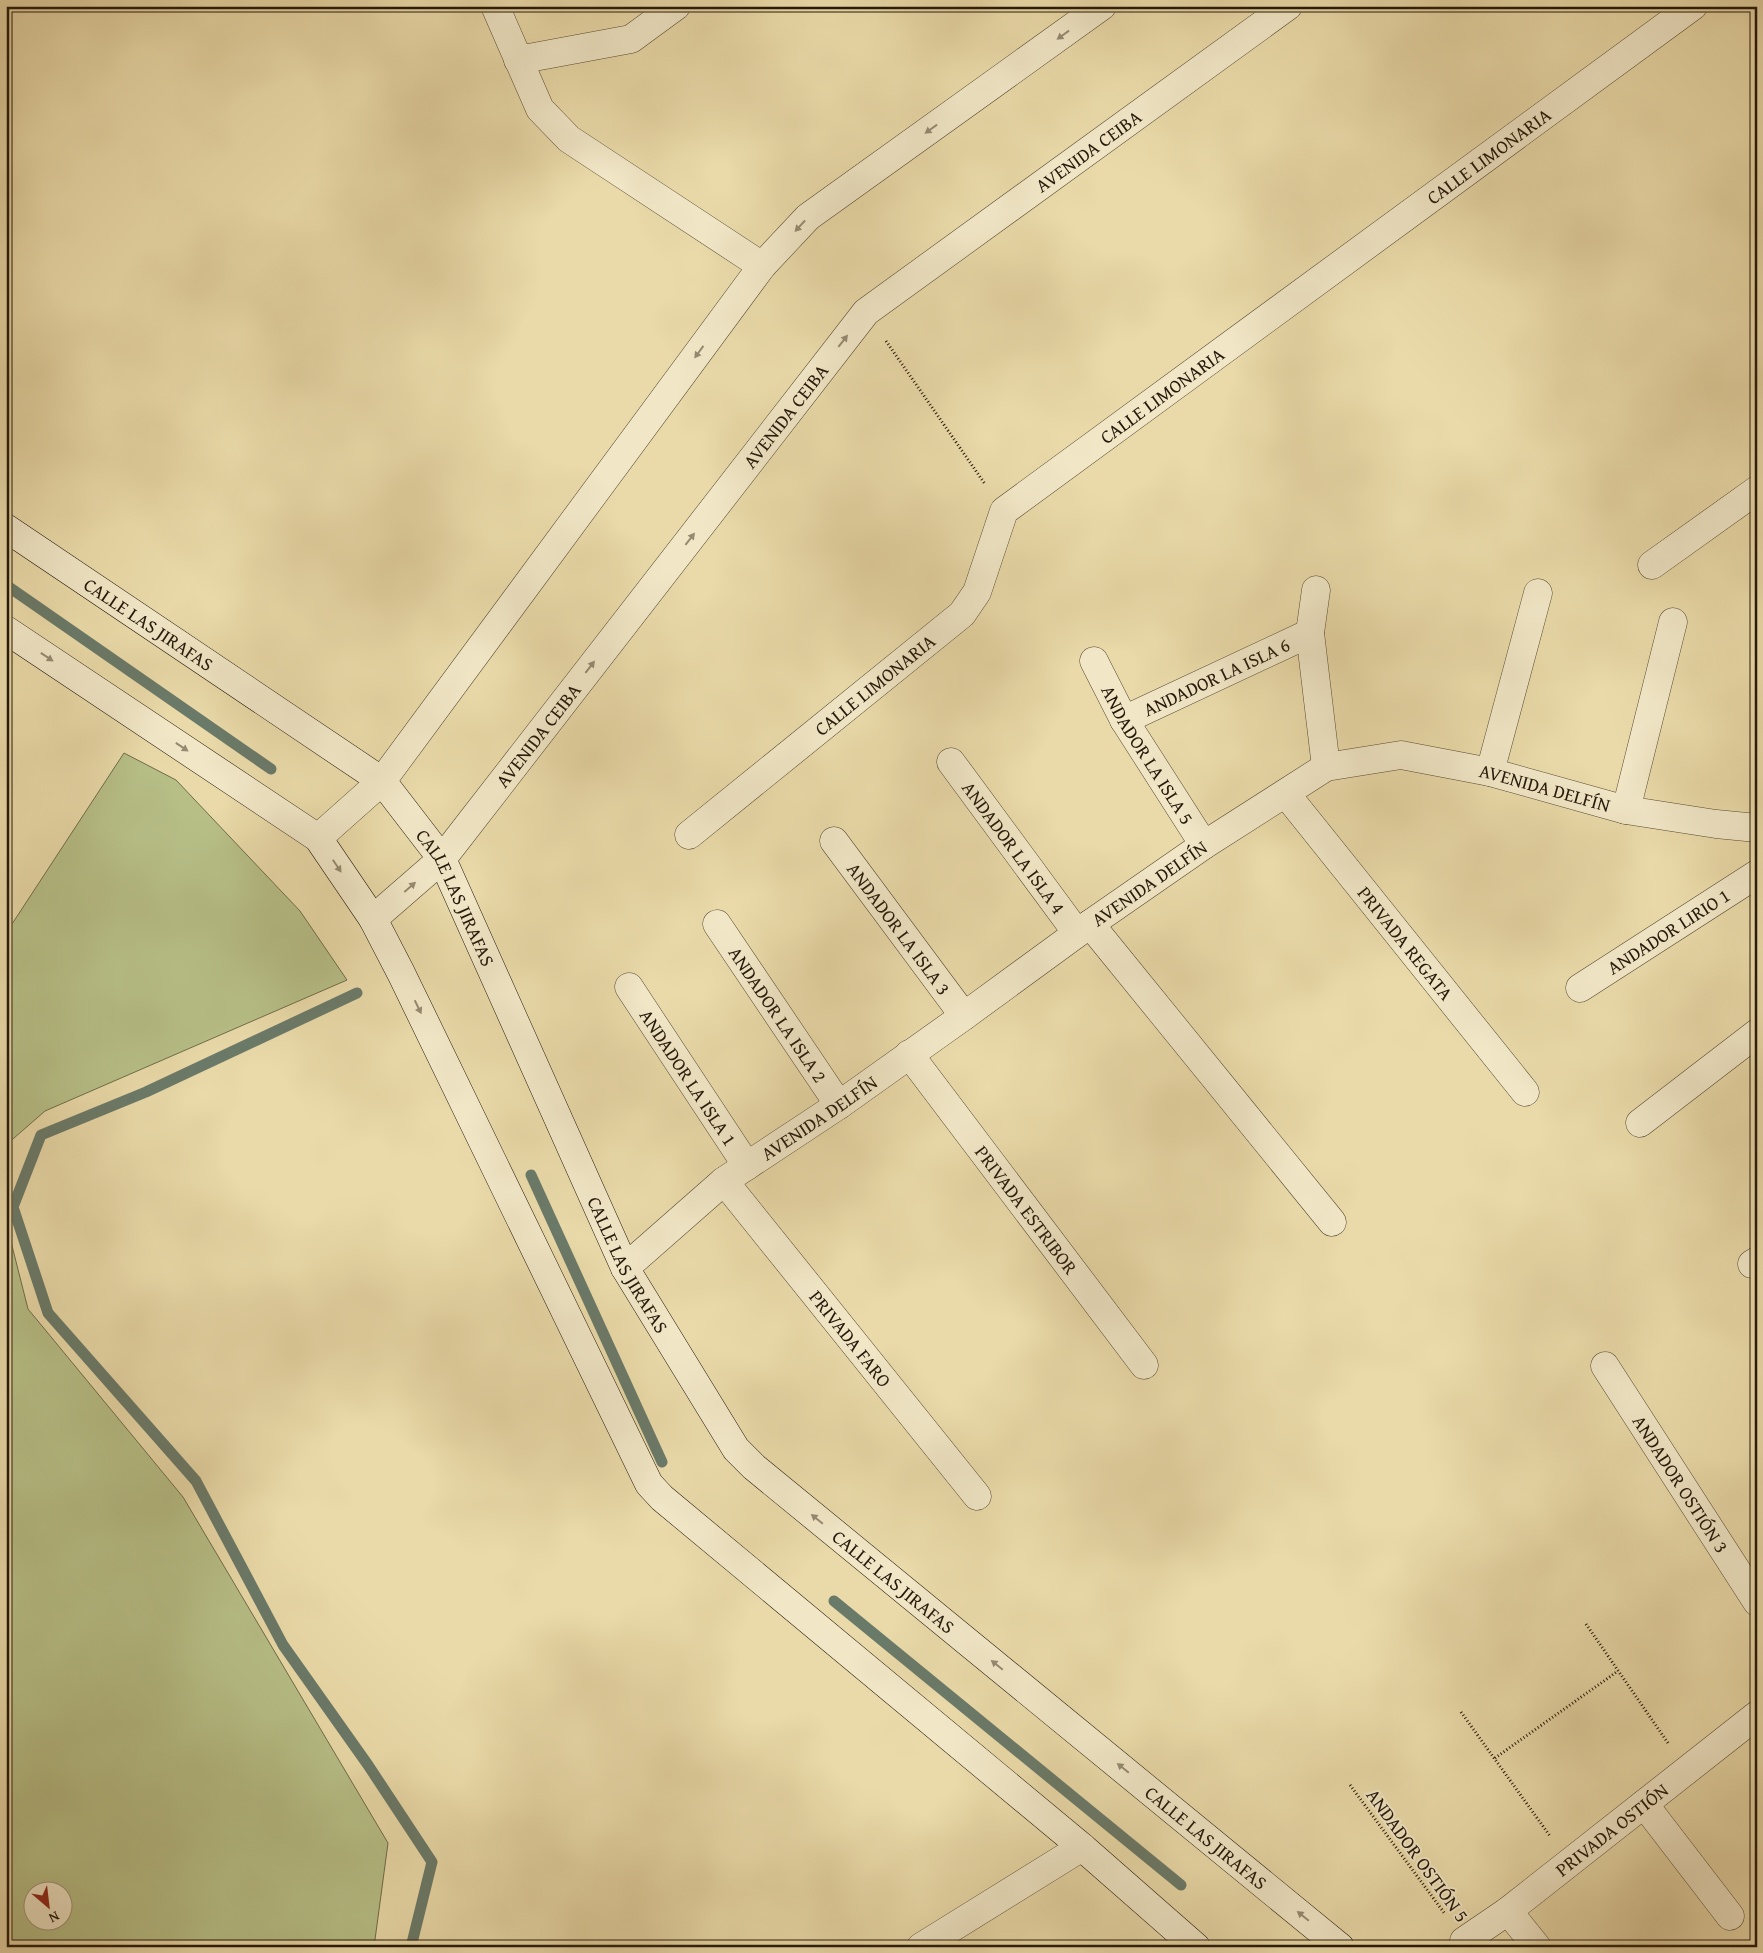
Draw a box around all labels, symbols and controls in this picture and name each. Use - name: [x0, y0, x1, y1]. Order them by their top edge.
- one-way arrow: [1056, 30, 1070, 40]
- street label: CALLE LIMONARIA: [1420, 100, 1557, 211]
- street label: AVENIDA CEIBA: [1029, 102, 1148, 199]
- one-way arrow: [924, 124, 937, 134]
- one-way arrow: [794, 219, 806, 231]
- one-way arrow: [838, 335, 849, 348]
- street label: CALLE LIMONARIA: [1094, 340, 1230, 450]
- one-way arrow: [693, 345, 704, 358]
- street label: AVENIDA CEIBA: [736, 358, 835, 474]
- one-way arrow: [685, 532, 695, 546]
- street label: CALLE LAS JIRAFAS: [78, 570, 219, 678]
- street label: CALLE LIMONARIA: [808, 627, 942, 742]
- street label: ANDADOR LA ISLA 6: [1138, 630, 1294, 723]
- one-way arrow: [40, 652, 54, 662]
- one-way arrow: [585, 661, 596, 674]
- street label: AVENIDA CEIBA: [488, 677, 588, 793]
- street label: ANDADOR LA ISLA 5: [1094, 680, 1201, 830]
- one-way arrow: [175, 742, 189, 752]
- street label: AVENIDA DELFÍN: [1477, 756, 1614, 819]
- street label: ANDADOR LA ISLA 4: [955, 775, 1072, 920]
- street label: CALLE LAS JIRAFAS: [410, 823, 502, 970]
- street label: AVENIDA DELFÍN: [1086, 833, 1213, 933]
- street label: ANDADOR LA ISLA 3: [840, 856, 958, 1001]
- one-way arrow: [332, 859, 342, 873]
- street label: PRIVADA REGATA: [1351, 880, 1460, 1006]
- one-way arrow: [403, 881, 416, 892]
- street label: ANDADOR LIRIO 1: [1601, 881, 1735, 981]
- street label: ANDADOR LA ISLA 2: [722, 941, 834, 1088]
- one-way arrow: [414, 1000, 422, 1014]
- street label: ANDADOR LA ISLA 1: [633, 1003, 744, 1151]
- street label: AVENIDA DELFÍN: [755, 1068, 883, 1167]
- street label: PRIVADA ESTRIBOR: [969, 1139, 1085, 1280]
- street label: CALLE LAS JIRAFAS: [581, 1192, 676, 1338]
- street label: PRIVADA FARO: [803, 1284, 898, 1393]
- street label: ANDADOR OSTIÓN 3: [1626, 1409, 1736, 1558]
- one-way arrow: [811, 1513, 824, 1524]
- street label: CALLE LAS JIRAFAS: [826, 1523, 961, 1640]
- one-way arrow: [991, 1660, 1004, 1671]
- one-way arrow: [1117, 1763, 1130, 1774]
- street label: PRIVADA OSTIÓN: [1549, 1776, 1674, 1883]
- street label: CALLE LAS JIRAFAS: [1139, 1779, 1273, 1896]
- street label: ANDADOR OSTIÓN 5: [1360, 1782, 1476, 1928]
- north arrow: [22, 1880, 72, 1930]
- text: N: [45, 1906, 63, 1929]
- one-way arrow: [1296, 1910, 1309, 1921]

